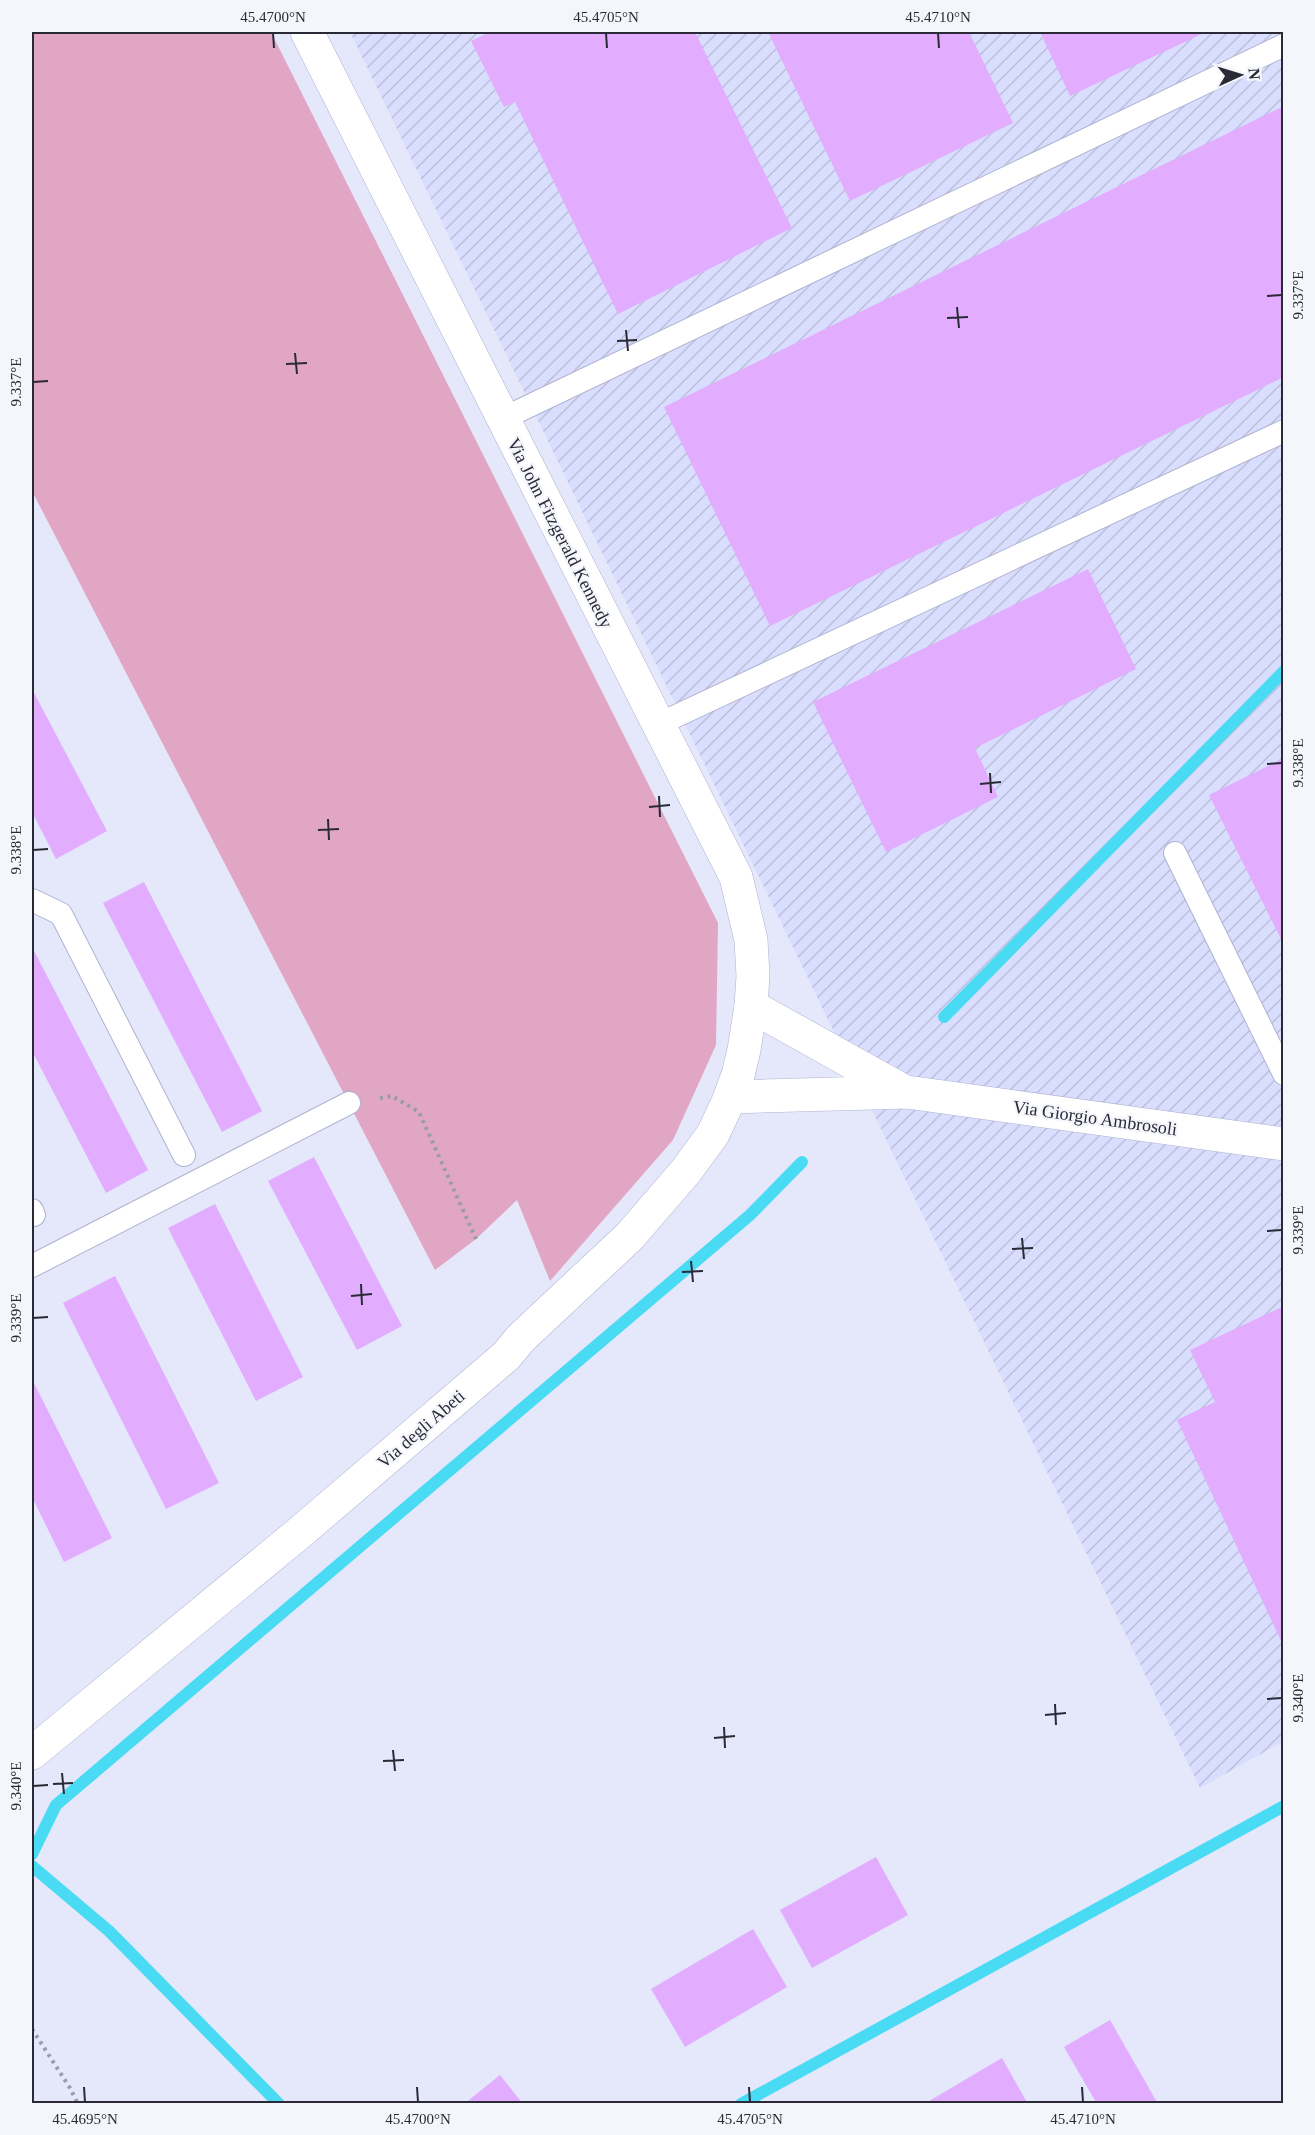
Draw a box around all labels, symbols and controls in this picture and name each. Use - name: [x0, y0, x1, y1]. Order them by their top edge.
- text: 45.4700°N: [240, 9, 306, 25]
- text: 45.4705°N: [573, 9, 639, 25]
- text: 45.4710°N: [905, 9, 971, 25]
- north arrow: [1210, 45, 1270, 105]
- text: N: [1246, 68, 1263, 81]
- text: 9.337°E: [1290, 271, 1306, 319]
- text: 9.337°E: [8, 358, 24, 406]
- street label: Via John Fitzgerald Kennedy: [503, 435, 617, 631]
- text: 9.338°E: [1290, 739, 1306, 787]
- text: 9.338°E: [8, 826, 24, 874]
- street label: Via Giorgio Ambrosoli: [1012, 1097, 1178, 1139]
- text: 9.339°E: [1290, 1206, 1306, 1254]
- text: 9.339°E: [8, 1294, 24, 1342]
- street label: Via degli Abeti: [373, 1386, 469, 1472]
- text: 9.340°E: [1290, 1674, 1306, 1722]
- text: 9.340°E: [8, 1762, 24, 1810]
- text: 45.4695°N: [52, 2111, 118, 2127]
- text: 45.4700°N: [385, 2111, 451, 2127]
- text: 45.4705°N: [717, 2111, 783, 2127]
- text: 45.4710°N: [1050, 2111, 1116, 2127]

